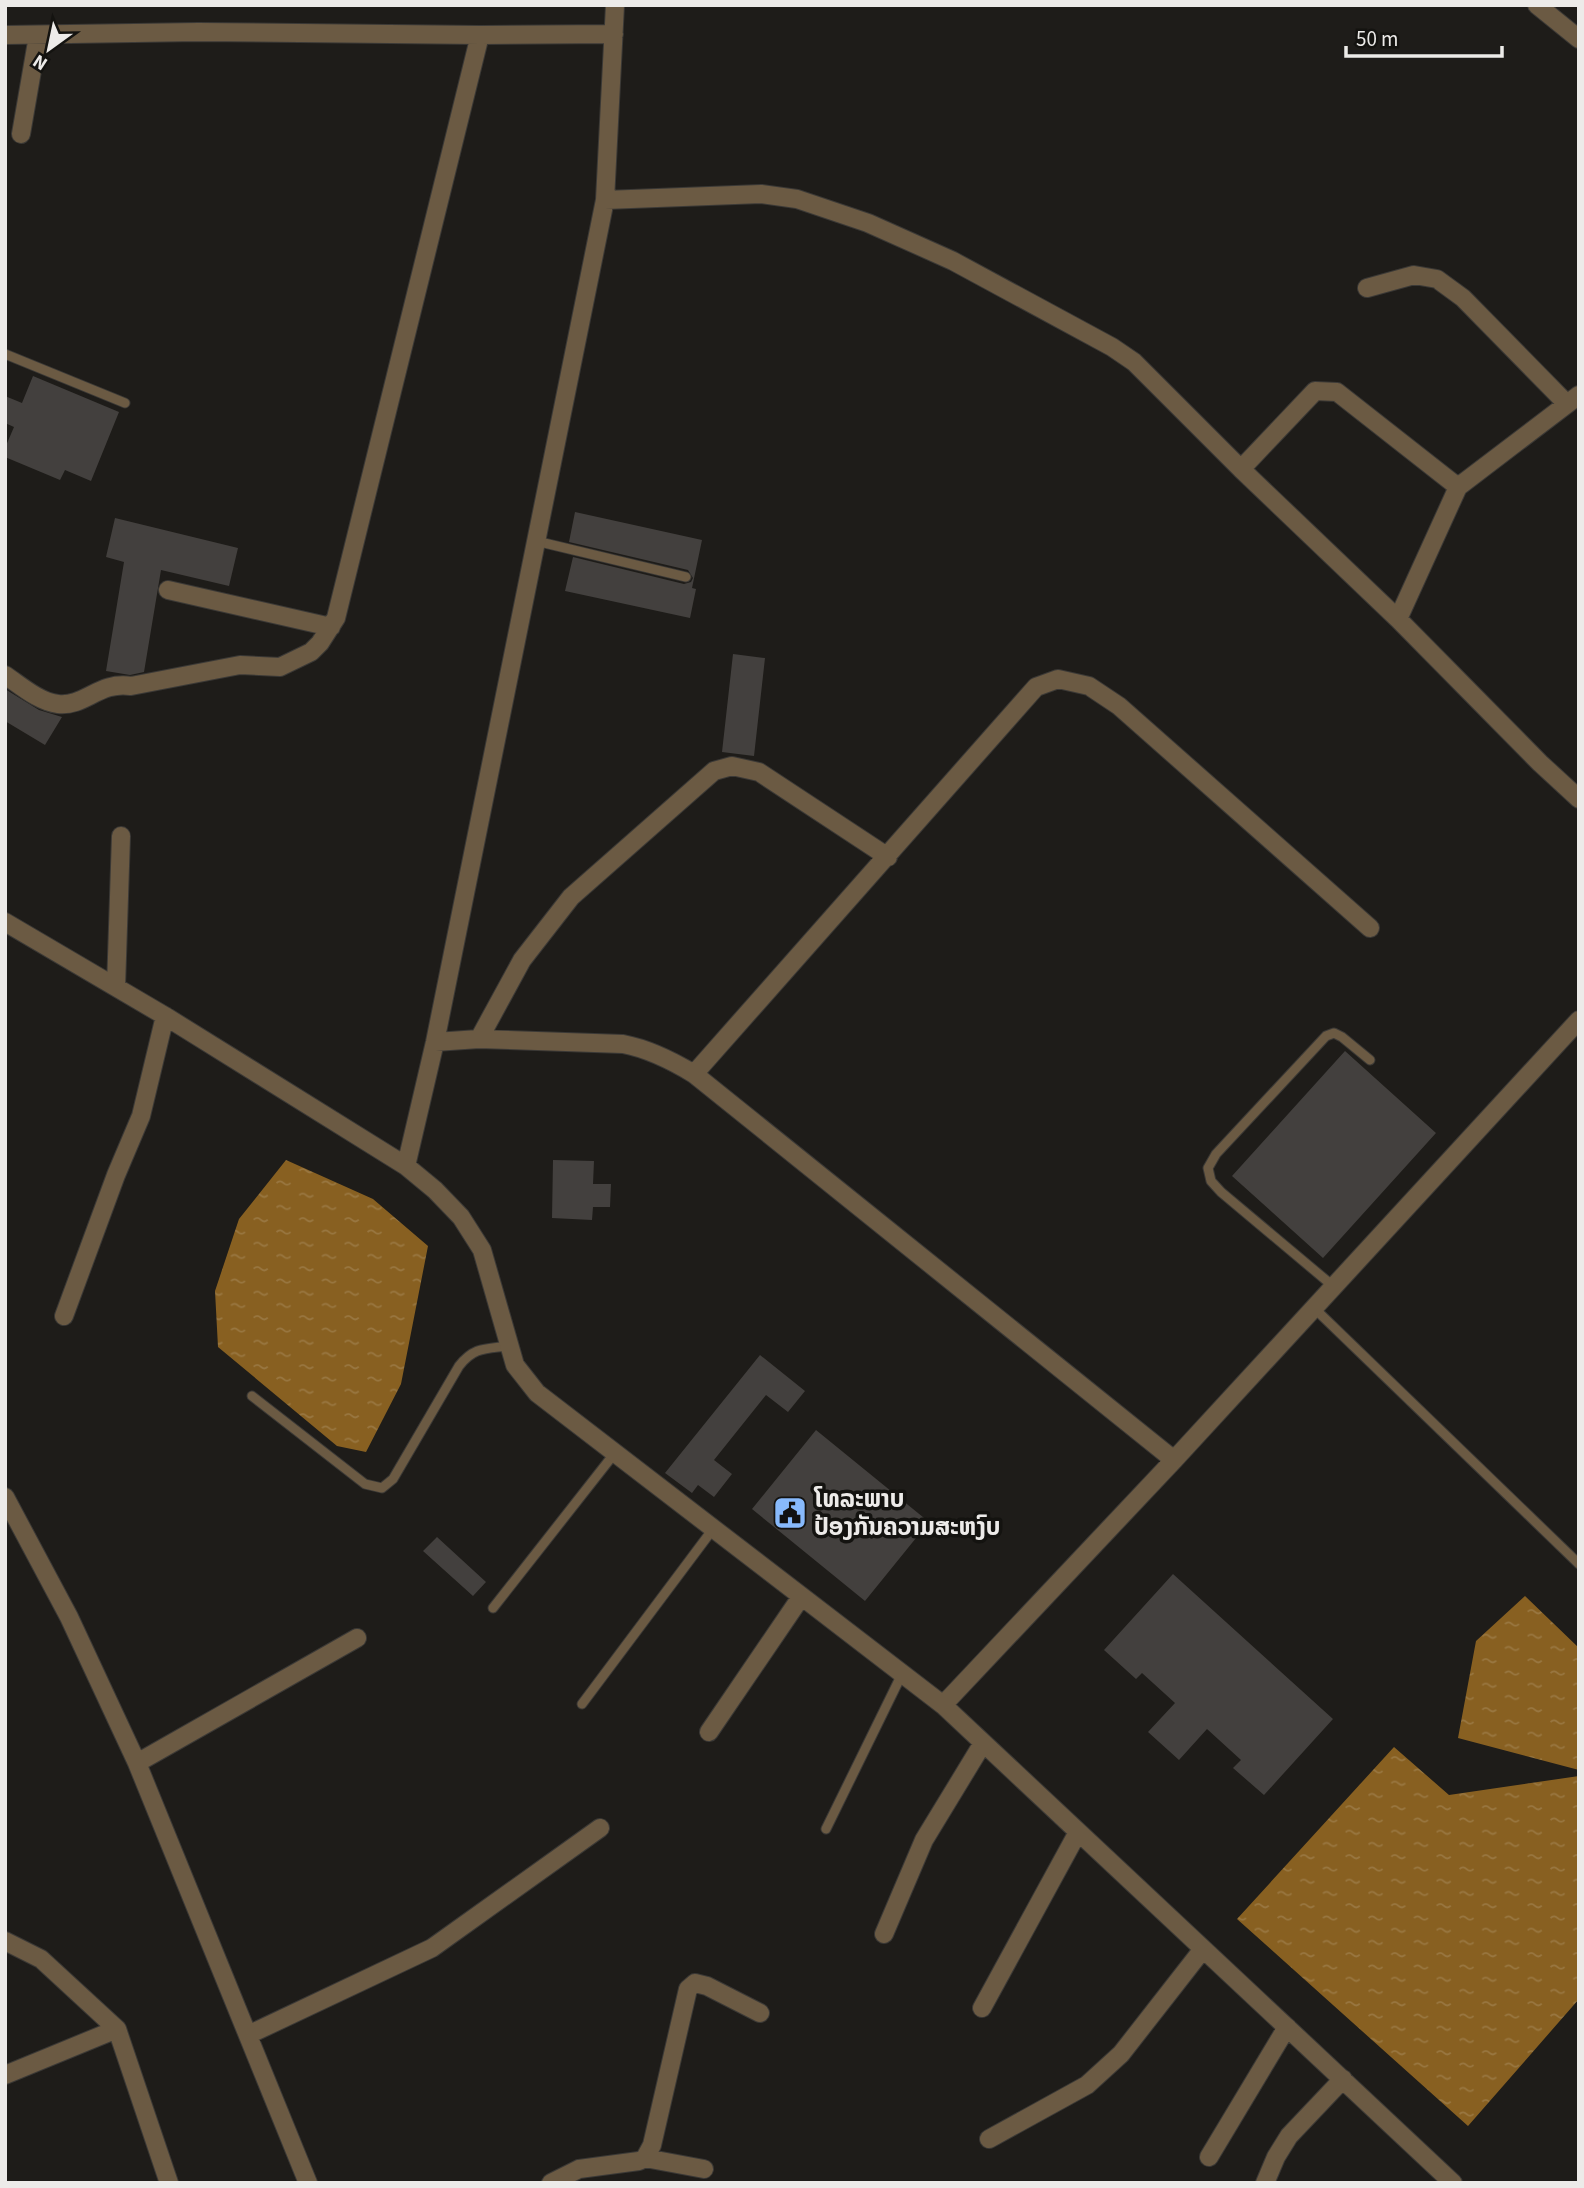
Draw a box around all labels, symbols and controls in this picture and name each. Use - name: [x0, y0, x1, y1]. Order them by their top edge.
- north arrow: [14, 14, 84, 84]
- scale bar: [1346, 14, 1502, 58]
- text: 50 m: [1356, 24, 1398, 54]
- text: N: [28, 47, 53, 77]
- place label: ໂທລະພາບ ປ້ອງກັນຄວາມສະຫງົບ: [813, 1482, 1000, 1545]
- public building icon: ໂທລະພາບ ປ້ອງກັນຄວາມສະຫງົບ: [771, 1494, 809, 1532]

